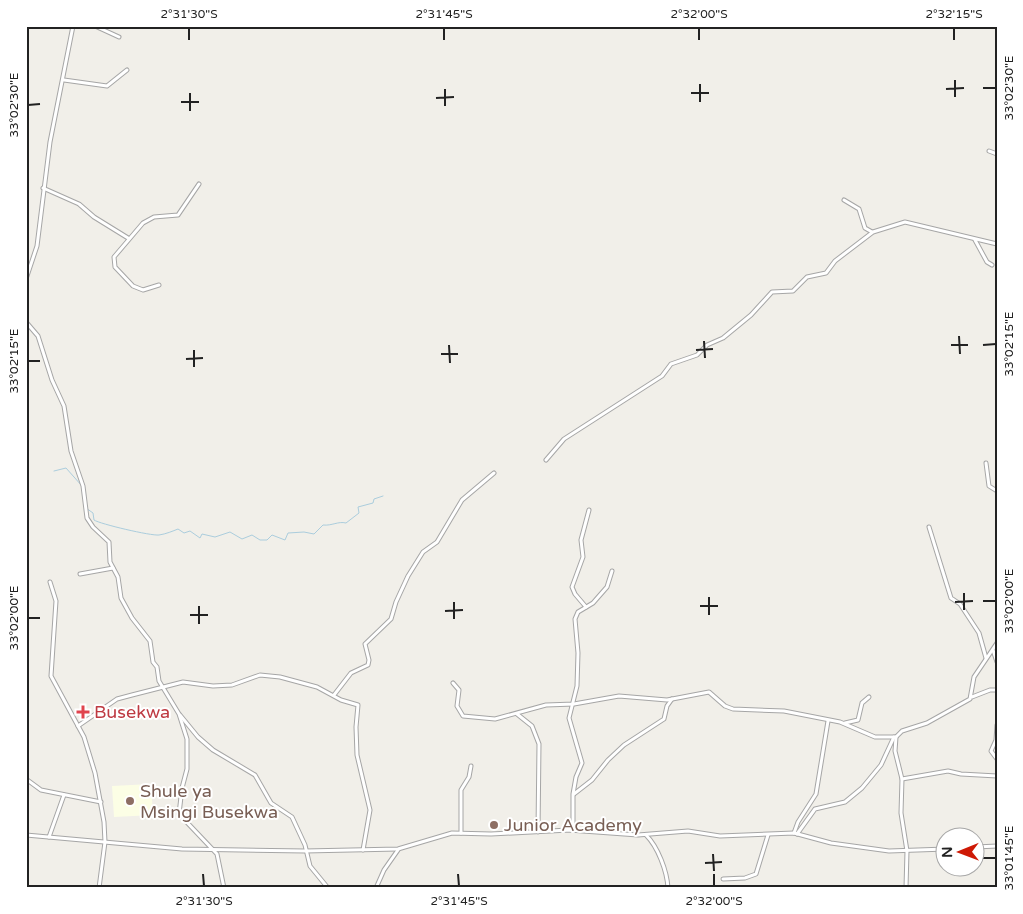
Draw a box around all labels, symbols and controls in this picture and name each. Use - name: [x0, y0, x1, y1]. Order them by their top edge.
- text: 2°31'30"S: [160, 7, 218, 21]
- text: 2°31'45"S: [415, 7, 473, 21]
- text: 2°32'00"S: [670, 7, 728, 21]
- text: 2°32'15"S: [925, 7, 983, 21]
- text: 33°02'30"E: [1002, 55, 1016, 121]
- text: 33°02'30"E: [7, 72, 21, 138]
- text: 33°02'15"E: [1002, 311, 1016, 377]
- text: 33°02'15"E: [7, 328, 21, 394]
- text: 33°02'00"E: [1002, 568, 1016, 634]
- text: 33°02'00"E: [7, 585, 21, 651]
- place label: Busekwa: [94, 701, 170, 723]
- marker: Busekwa: [76, 705, 90, 719]
- place label: Shule ya Msingi Busekwa: [140, 780, 278, 823]
- marker: Shule ya Msingi Busekwa: [124, 795, 136, 807]
- place label: Junior Academy: [504, 814, 642, 836]
- marker: Junior Academy: [488, 819, 500, 831]
- text: 33°01'45"E: [1002, 825, 1016, 891]
- north arrow: [936, 826, 986, 876]
- text: N: [939, 846, 956, 858]
- text: 2°31'30"S: [175, 894, 233, 908]
- text: 2°31'45"S: [430, 894, 488, 908]
- text: 2°32'00"S: [685, 894, 743, 908]

